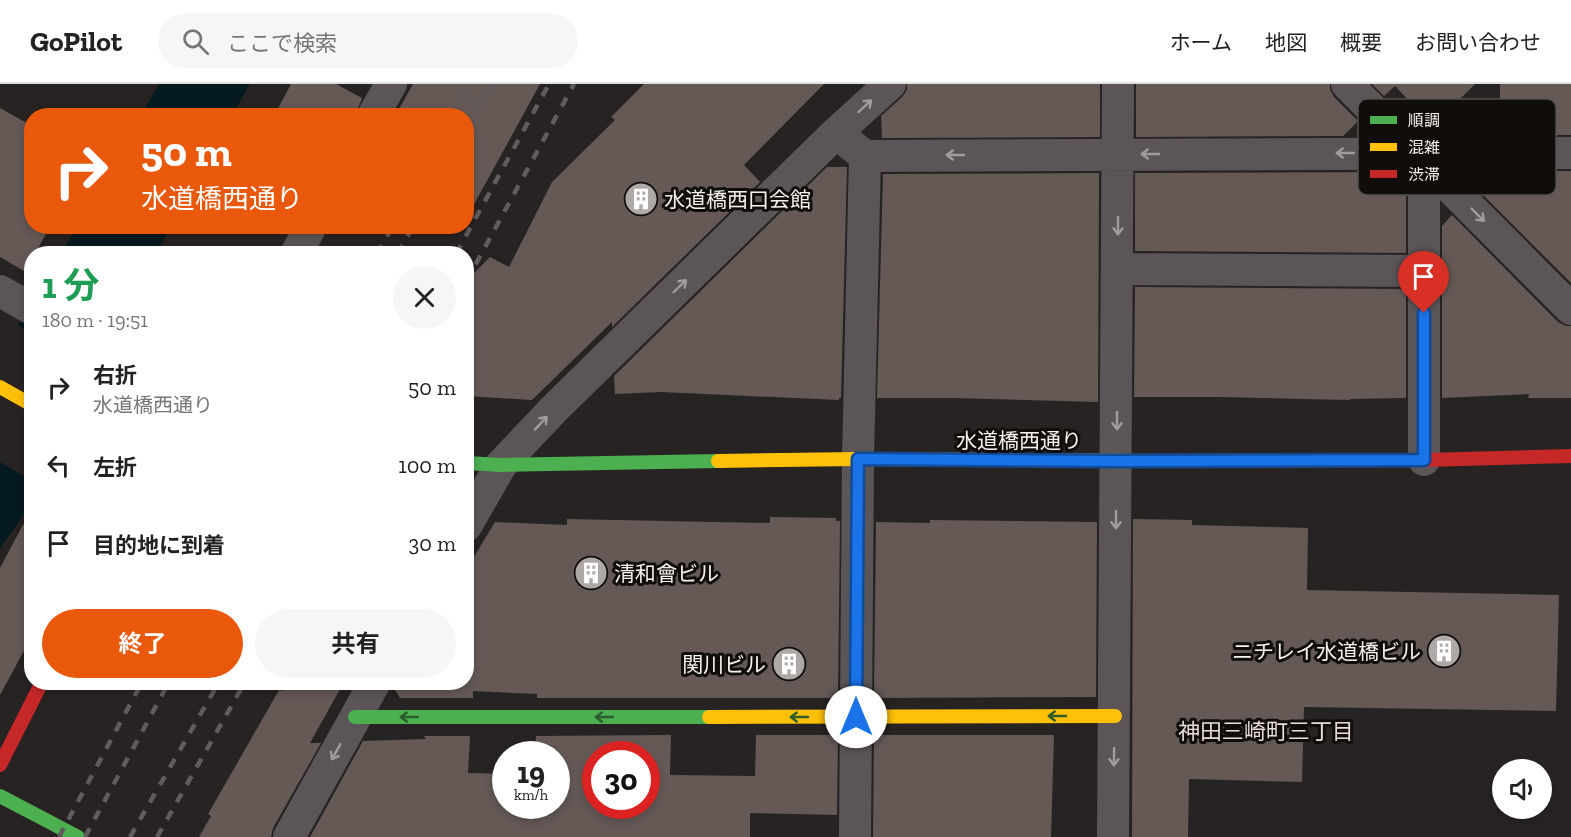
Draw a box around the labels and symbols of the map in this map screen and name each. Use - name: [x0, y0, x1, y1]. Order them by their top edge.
- one-way arrow: [858, 99, 873, 113]
- legend: [1358, 99, 1556, 195]
- text: 順調: [1408, 111, 1440, 130]
- text: 混雑: [1408, 138, 1440, 157]
- one-way arrow: [1335, 147, 1355, 159]
- one-way arrow: [1140, 148, 1160, 160]
- one-way arrow: [945, 149, 965, 161]
- text: 渋滞: [1408, 165, 1440, 184]
- building icon: 水道橋西口会館: [623, 181, 659, 217]
- place label: 水道橋西口会館: [664, 187, 811, 212]
- one-way arrow: [1470, 207, 1485, 222]
- one-way arrow: [1112, 216, 1124, 236]
- pin: [1398, 251, 1449, 313]
- one-way arrow: [673, 278, 688, 293]
- one-way arrow: [1111, 411, 1123, 431]
- one-way arrow: [534, 415, 549, 430]
- street label: 水道橋西通り: [956, 428, 1082, 453]
- one-way arrow: [1110, 509, 1122, 529]
- building icon: 清和會ビル: [573, 555, 609, 591]
- place label: 清和會ビル: [614, 561, 719, 586]
- building icon: ニチレイ水道橋ビル: [1426, 633, 1462, 669]
- place label: ニチレイ水道橋ビル: [1232, 639, 1421, 664]
- building icon: 関川ビル: [771, 646, 807, 682]
- place label: 関川ビル: [682, 652, 766, 677]
- position arrow: [824, 685, 888, 749]
- one-way arrow: [1047, 710, 1067, 722]
- one-way arrow: [399, 711, 419, 723]
- one-way arrow: [594, 711, 614, 723]
- one-way arrow: [789, 711, 809, 723]
- district label: 神田三崎町三丁目: [1178, 718, 1354, 745]
- speed limit sign: 30: [582, 741, 660, 819]
- one-way arrow: [330, 742, 341, 760]
- one-way arrow: [1109, 746, 1120, 766]

